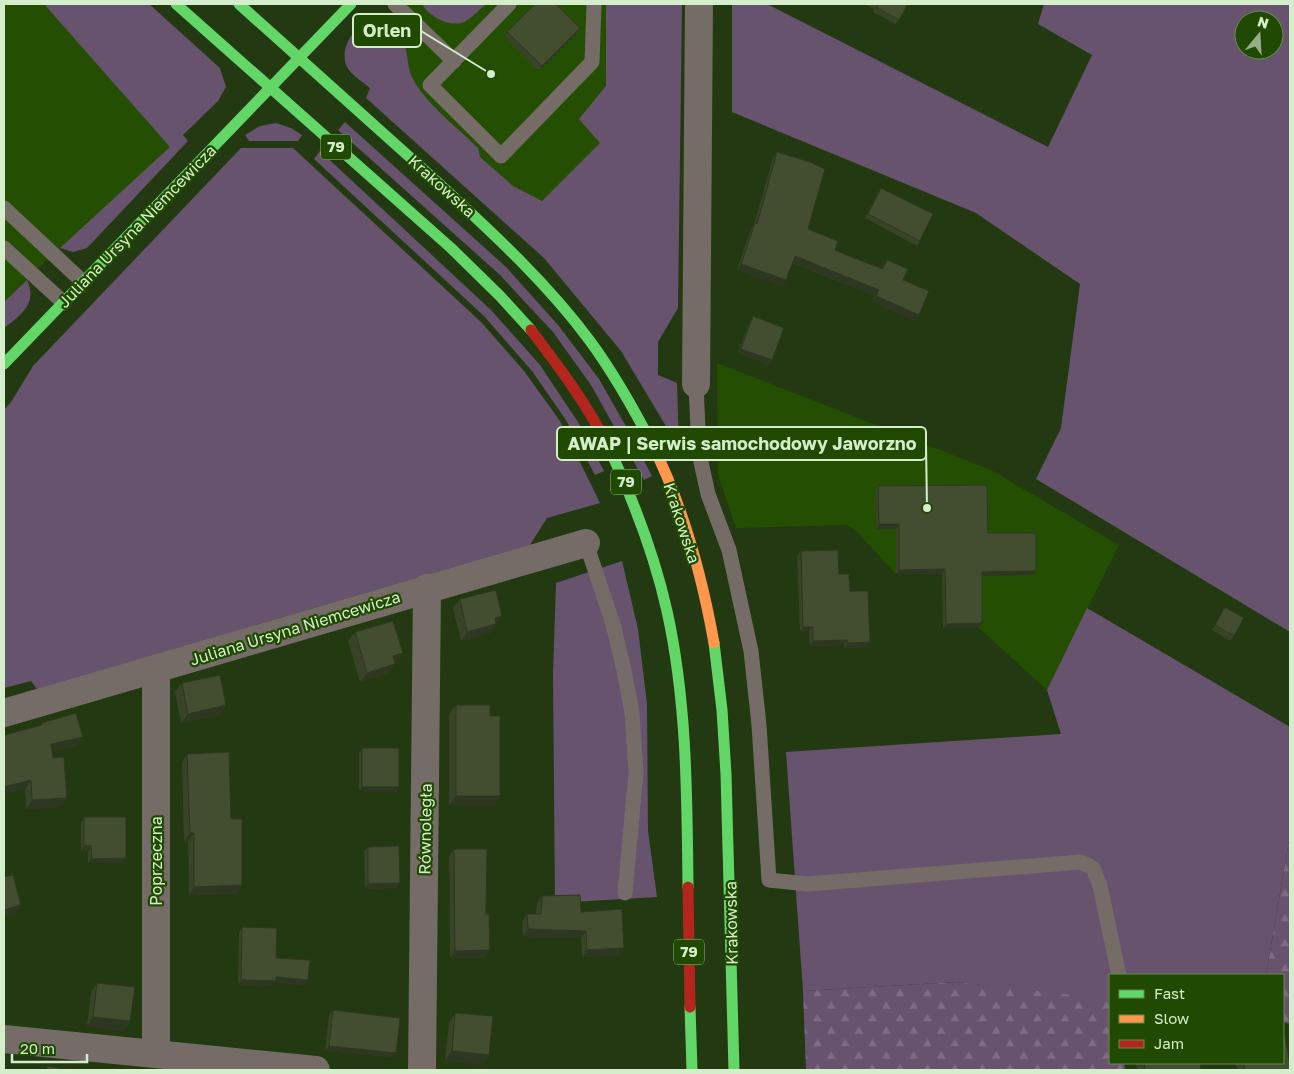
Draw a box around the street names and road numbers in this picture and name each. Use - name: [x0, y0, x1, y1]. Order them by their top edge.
- road number: 79: [321, 134, 351, 160]
- street label: Juliana Ursyna Niemcewicza: [54, 140, 220, 312]
- street label: Krakowska: [404, 151, 480, 221]
- road number: 79: [611, 470, 641, 494]
- street label: Krakowska: [660, 480, 704, 566]
- street label: Juliana Ursyna Niemcewicza: [187, 586, 403, 670]
- street label: Równoległa: [414, 783, 436, 875]
- street label: Poprzeczna: [146, 816, 166, 906]
- street label: Krakowska: [720, 881, 742, 965]
- road number: 79: [674, 940, 704, 964]

